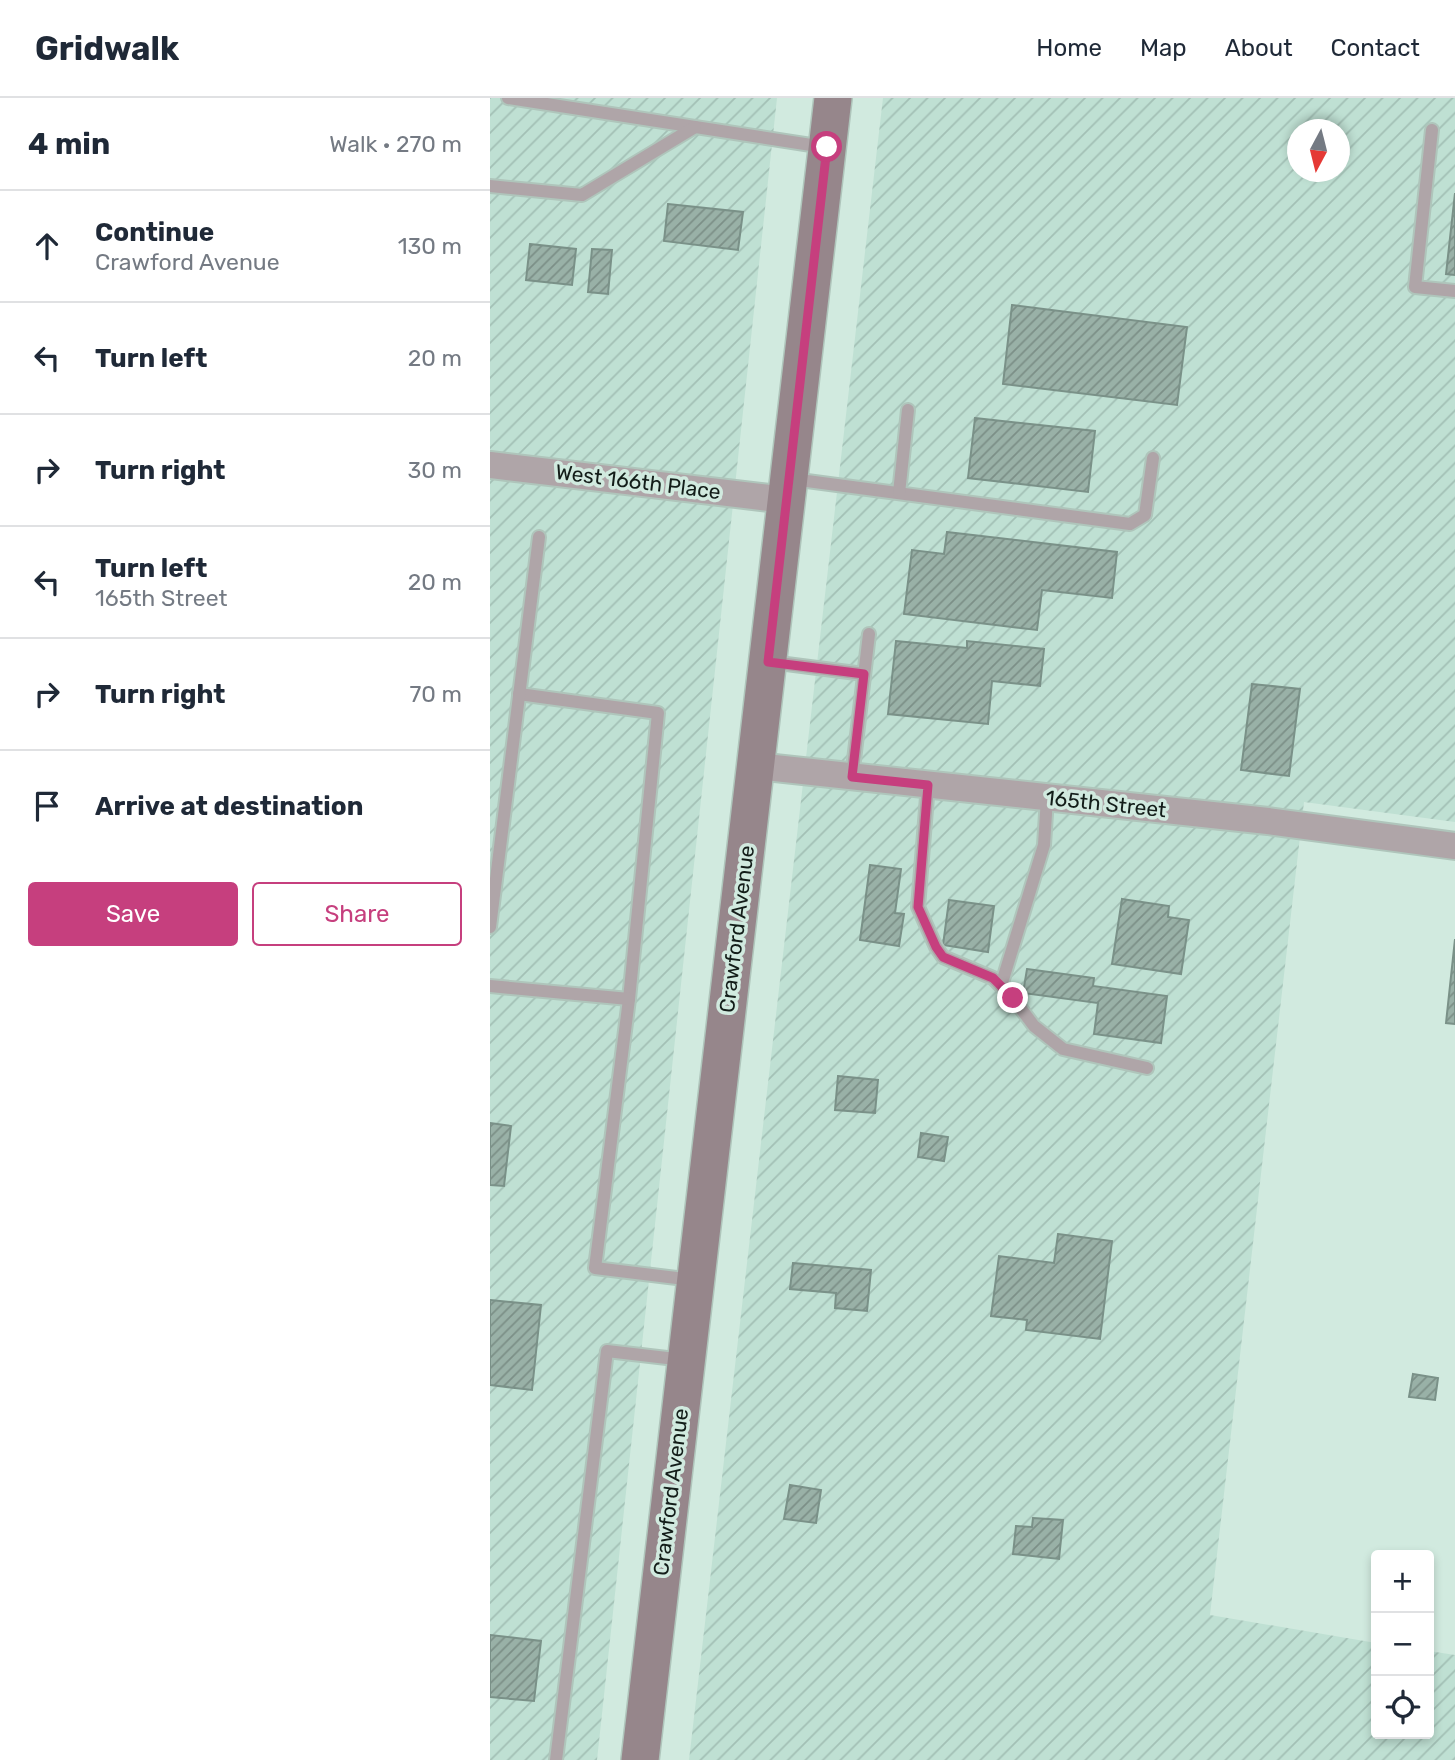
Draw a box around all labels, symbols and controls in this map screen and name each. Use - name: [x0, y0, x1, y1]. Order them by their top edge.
- text: Gridwalk: [35, 29, 179, 68]
- text: Home: [1036, 34, 1102, 62]
- text: Map: [1140, 34, 1187, 62]
- text: About: [1225, 34, 1293, 62]
- text: Contact: [1331, 34, 1420, 62]
- north arrow: [1287, 119, 1350, 182]
- text: 4 min: [28, 126, 110, 162]
- text: Walk · 270 m: [329, 130, 462, 158]
- route start: [811, 131, 842, 162]
- text: Continue: [95, 217, 214, 248]
- icon: ahead: [28, 227, 66, 265]
- text: 130 m: [398, 232, 462, 260]
- text: Crawford Avenue: [95, 248, 280, 276]
- icon: left: [28, 339, 66, 377]
- text: Turn left: [95, 343, 207, 374]
- text: 20 m: [408, 344, 462, 372]
- icon: right: [28, 451, 66, 489]
- text: Turn right: [95, 455, 225, 486]
- text: 30 m: [407, 456, 462, 484]
- street label: West 166th Place: [554, 459, 722, 504]
- text: Turn left: [95, 553, 207, 584]
- icon: left: [28, 563, 66, 601]
- text: 20 m: [408, 568, 462, 596]
- text: 165th Street: [95, 584, 228, 612]
- icon: right: [28, 675, 66, 713]
- text: Turn right: [95, 679, 225, 710]
- text: 70 m: [410, 680, 462, 708]
- street label: 165th Street: [1045, 785, 1168, 822]
- icon: arrive: [28, 787, 66, 825]
- text: Arrive at destination: [95, 791, 363, 822]
- street label: Crawford Avenue: [714, 844, 759, 1014]
- button: Save: [28, 882, 238, 946]
- button: Share: [252, 882, 462, 946]
- route end: [997, 982, 1028, 1013]
- street label: Crawford Avenue: [648, 1407, 693, 1577]
- map controls: [1371, 1550, 1434, 1739]
- button: +: [1371, 1550, 1434, 1613]
- button: −: [1371, 1613, 1434, 1676]
- button: locate: [1371, 1676, 1434, 1739]

